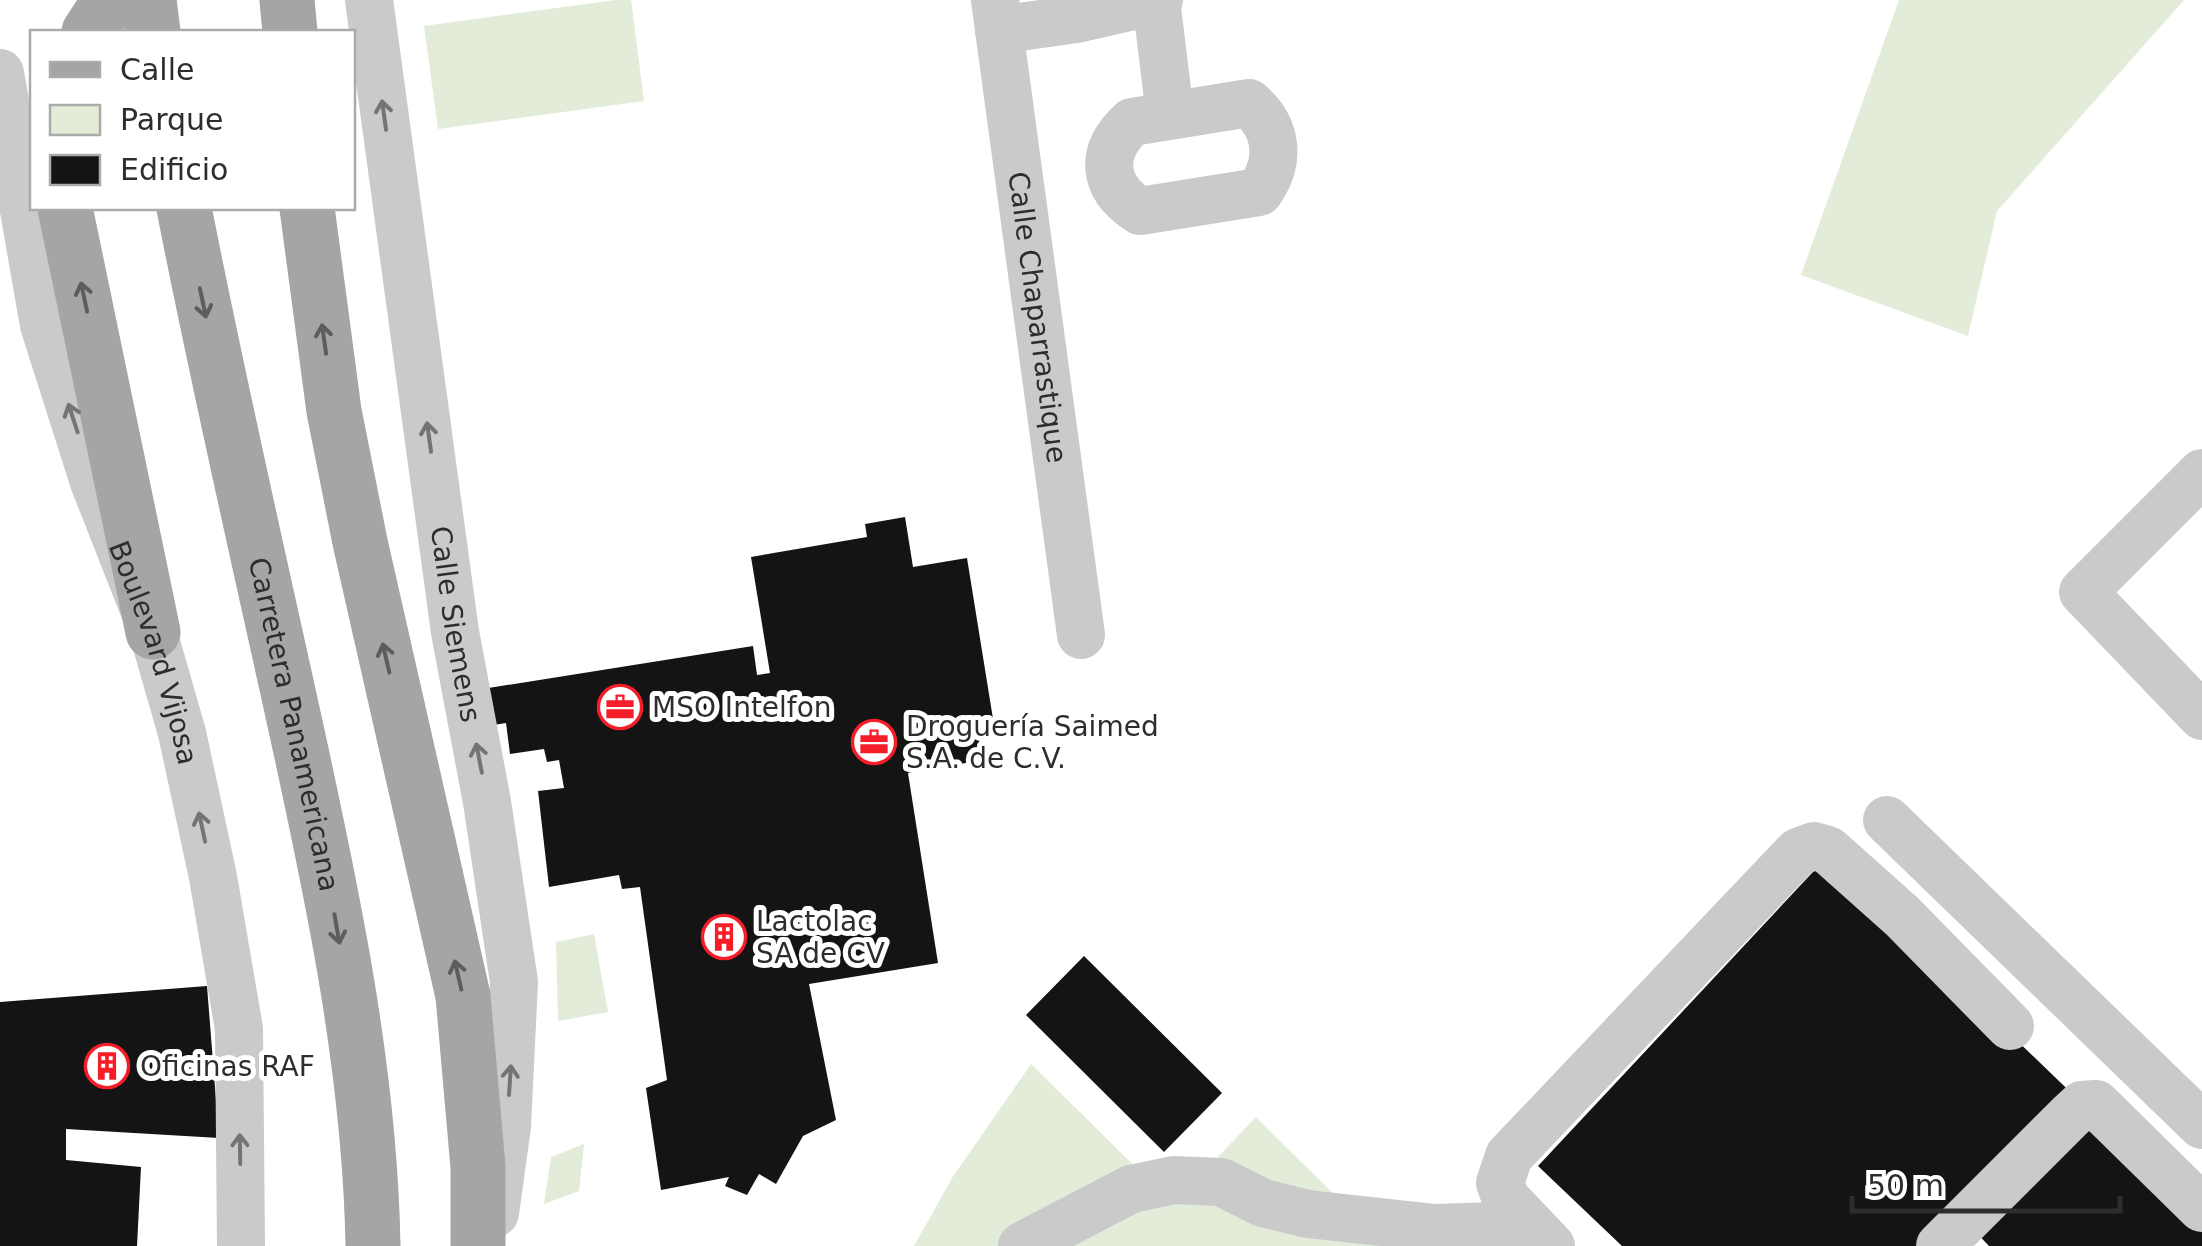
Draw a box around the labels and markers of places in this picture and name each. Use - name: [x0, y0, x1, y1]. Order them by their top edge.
- office icon: MSO Intelfon: [597, 684, 643, 730]
- place label: MSO Intelfon: [652, 691, 832, 724]
- place label: Droguería Saimed S.A. de C.V.: [906, 710, 1159, 775]
- office icon: Droguería Saimed S.A. de C.V.: [851, 719, 897, 765]
- place label: Lactolac SA de CV: [756, 905, 885, 970]
- building icon: Lactolac SA de CV: [701, 914, 747, 960]
- building icon: Oficinas RAF: [84, 1043, 130, 1089]
- place label: Oficinas RAF: [140, 1050, 315, 1083]

